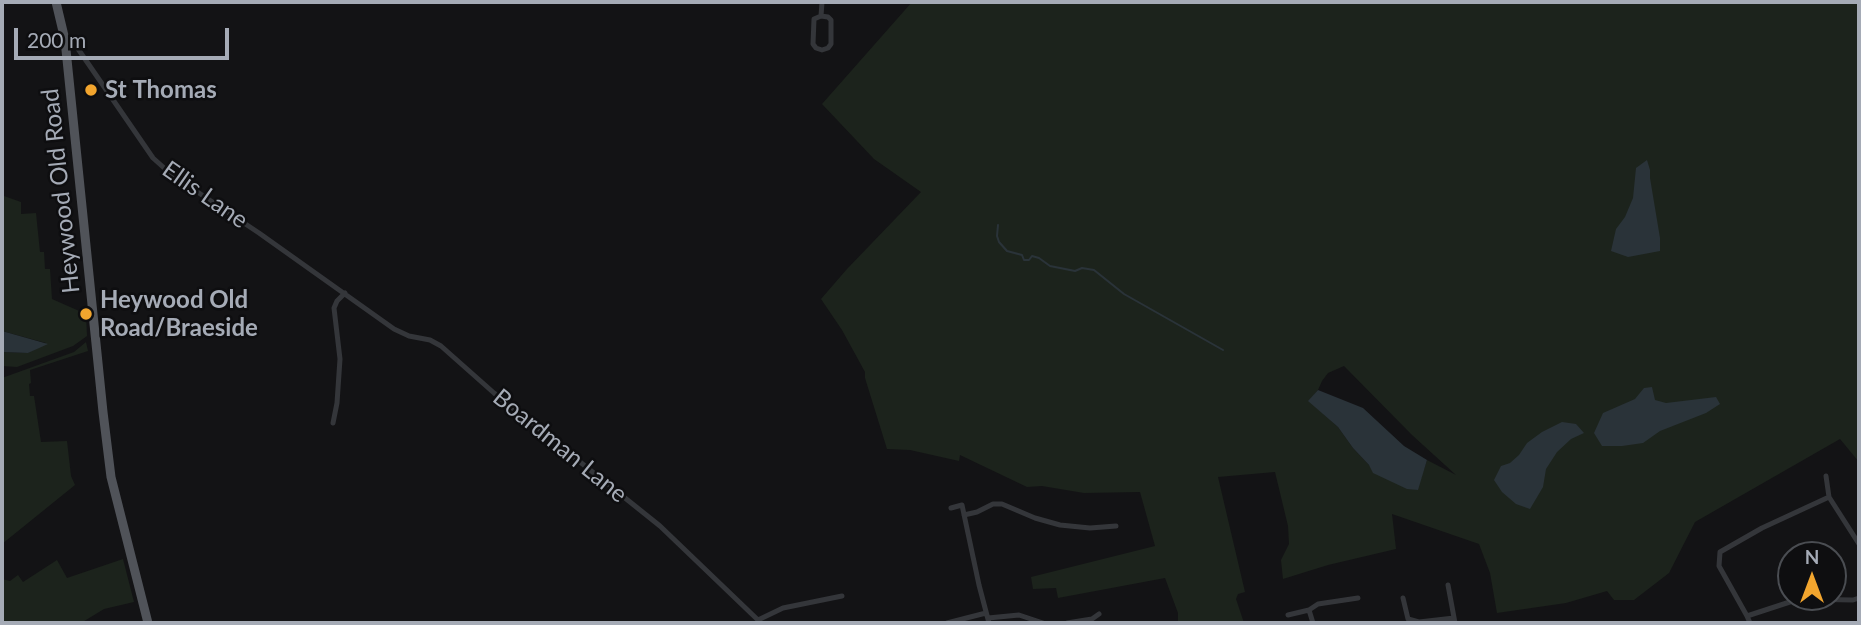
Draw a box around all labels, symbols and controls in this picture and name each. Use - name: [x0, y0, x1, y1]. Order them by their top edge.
- scale bar: [18, 14, 233, 58]
- text: 200 m: [27, 27, 86, 52]
- place label: St Thomas: [105, 76, 217, 104]
- marker: St Thomas: [83, 82, 99, 98]
- street label: Heywood Old Road: [36, 87, 86, 295]
- street label: Ellis Lane: [157, 155, 253, 235]
- place label: Heywood Old Road/Braeside: [100, 286, 258, 342]
- marker: Heywood Old Road/Braeside: [78, 306, 94, 322]
- street label: Boardman Lane: [487, 383, 633, 509]
- north arrow: [1777, 541, 1847, 611]
- text: N: [1805, 545, 1819, 568]

